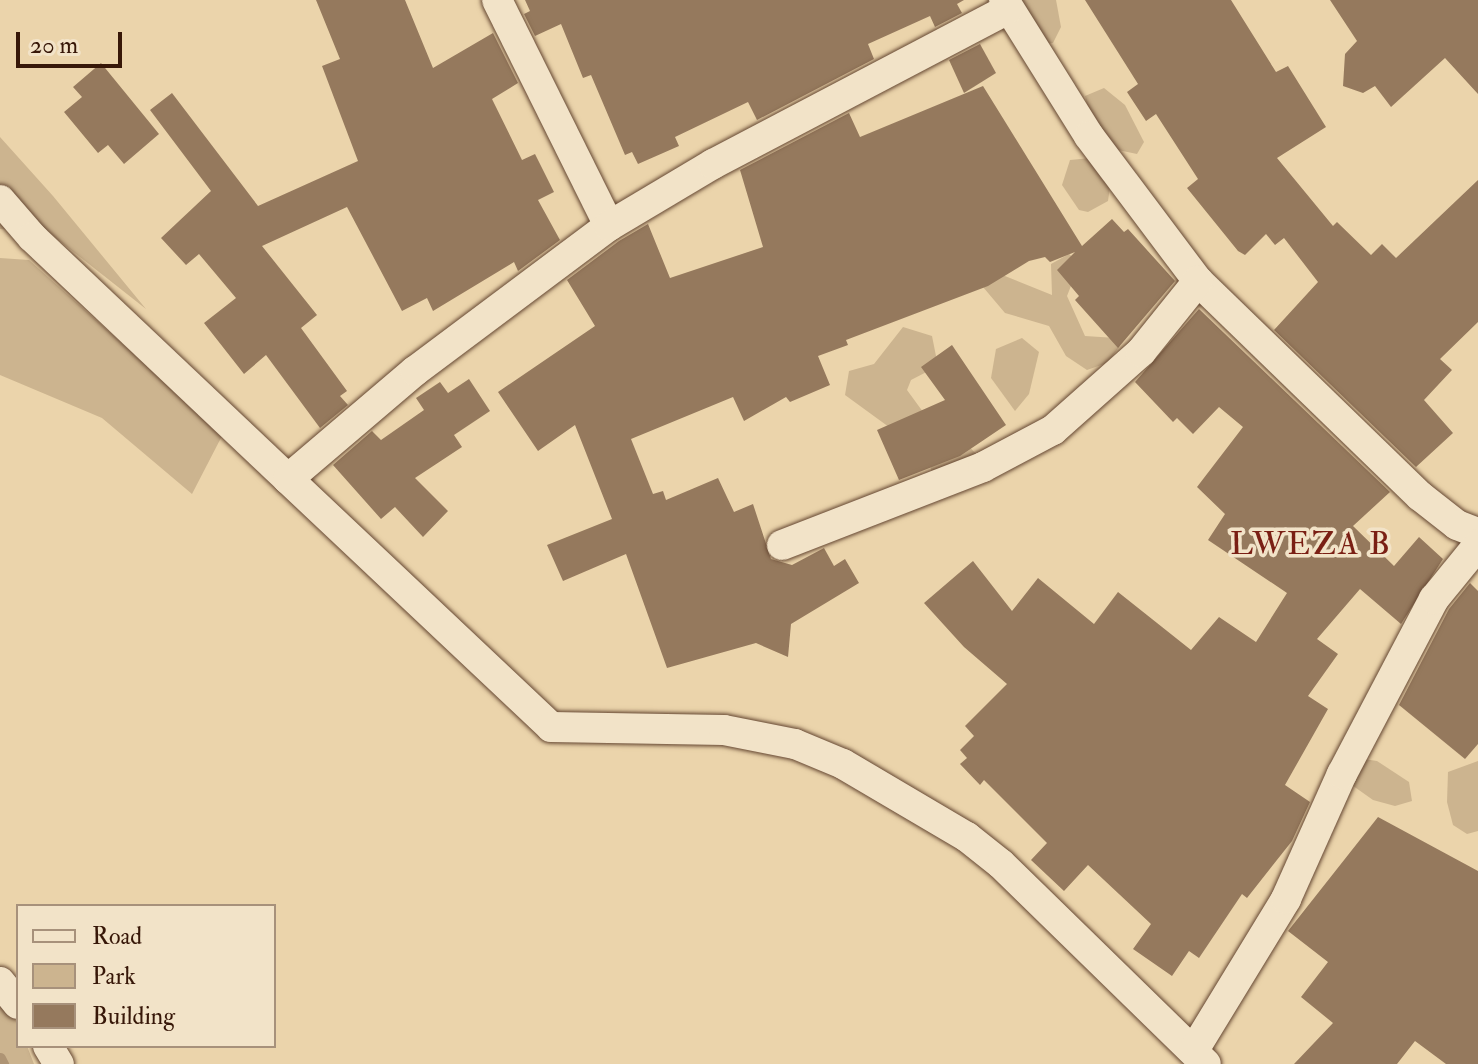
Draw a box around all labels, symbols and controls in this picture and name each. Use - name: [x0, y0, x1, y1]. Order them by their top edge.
- scale bar: [20, 16, 126, 66]
- text: 20 m: [30, 30, 78, 61]
- district label: LWEZA B: [1230, 525, 1392, 563]
- legend: [16, 904, 276, 1048]
- text: Road: [92, 921, 142, 952]
- text: Park: [92, 961, 136, 992]
- text: Building: [92, 1001, 175, 1032]

